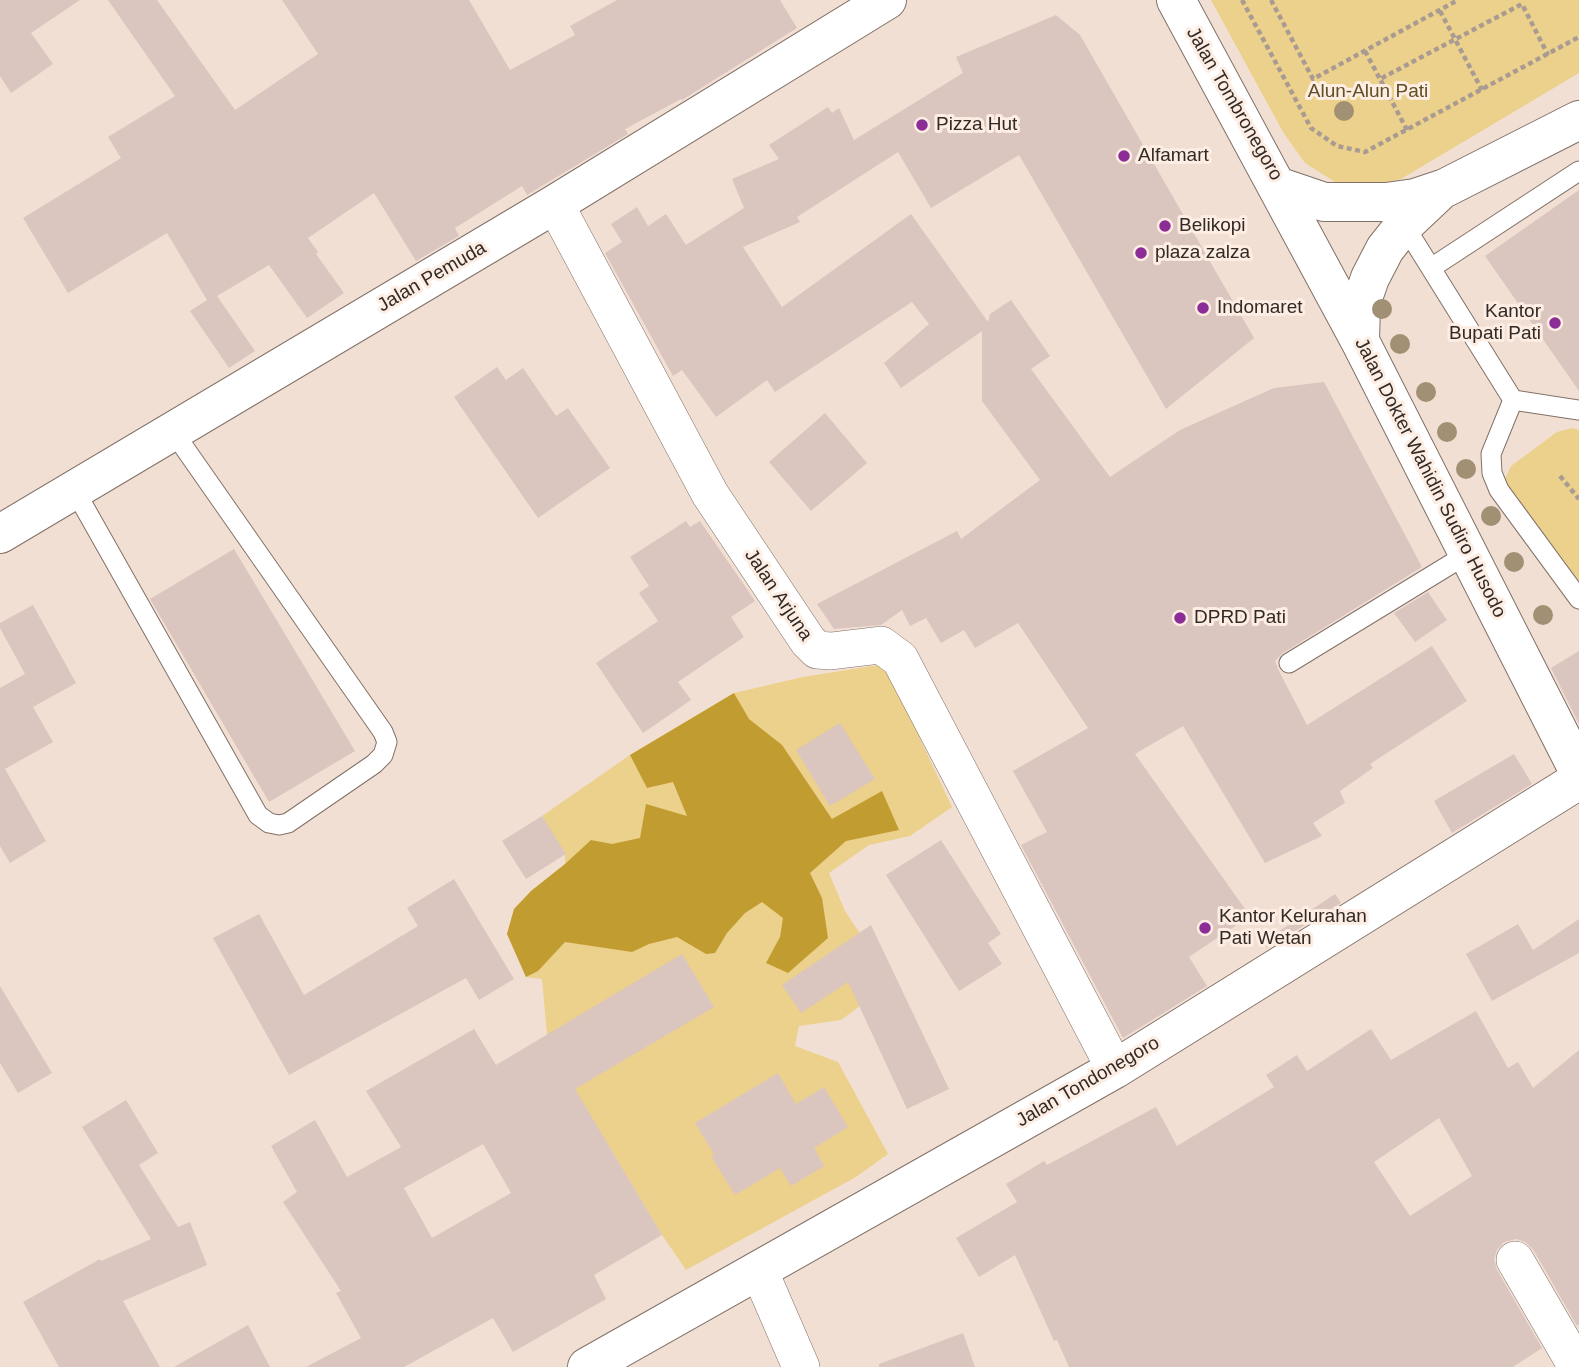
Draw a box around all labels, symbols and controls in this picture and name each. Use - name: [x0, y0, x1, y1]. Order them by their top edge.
- street label: Jalan Tombronegoro: [1181, 23, 1287, 185]
- park label: Alun-Alun Pati: [1308, 81, 1428, 103]
- place label: Pizza Hut: [936, 114, 1017, 136]
- marker: Pizza Hut: [914, 117, 930, 133]
- place label: Alfamart: [1138, 145, 1209, 167]
- marker: Alfamart: [1116, 148, 1132, 164]
- place label: Belikopi: [1179, 215, 1246, 237]
- marker: Belikopi: [1157, 218, 1173, 234]
- street label: Jalan Pemuda: [374, 237, 490, 317]
- place label: plaza zalza: [1155, 242, 1250, 264]
- marker: plaza zalza: [1133, 245, 1149, 261]
- place label: Indomaret: [1217, 297, 1303, 319]
- marker: Indomaret: [1195, 300, 1211, 316]
- place label: Kantor Bupati Pati: [1449, 301, 1541, 345]
- marker: Kantor Bupati Pati: [1547, 315, 1563, 331]
- street label: Jalan Dokter Wahidin Sudiro Husodo: [1349, 334, 1511, 622]
- street label: Jalan Arjuna: [739, 545, 817, 645]
- place label: DPRD Pati: [1194, 607, 1286, 629]
- marker: DPRD Pati: [1172, 610, 1188, 626]
- place label: Kantor Kelurahan Pati Wetan: [1219, 906, 1367, 950]
- marker: Kantor Kelurahan Pati Wetan: [1197, 920, 1213, 936]
- street label: Jalan Tondonegoro: [1012, 1032, 1164, 1132]

